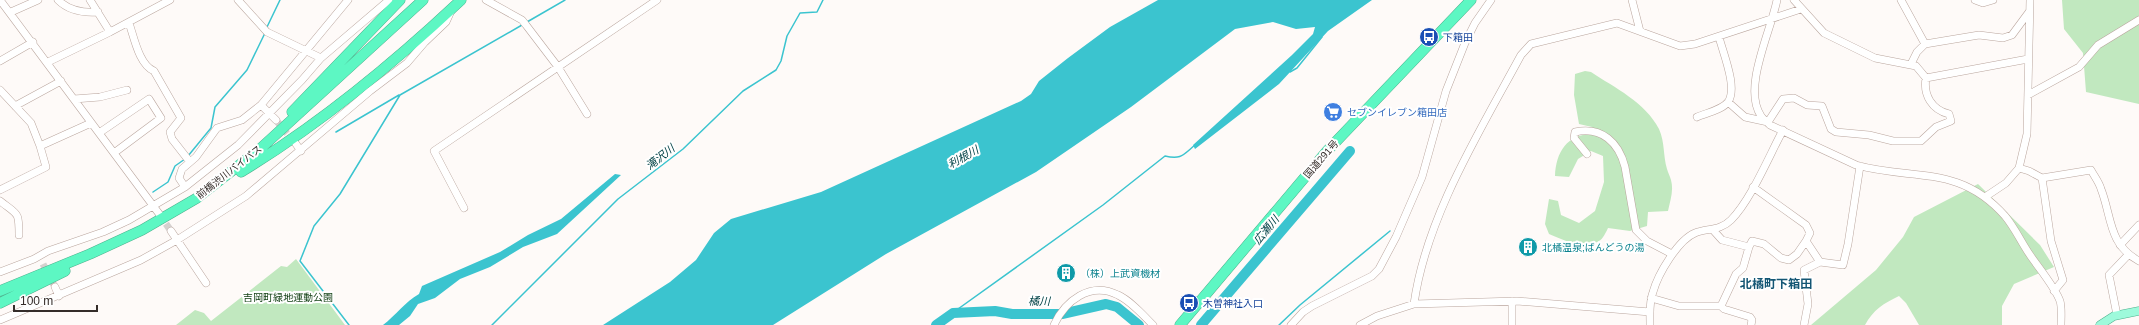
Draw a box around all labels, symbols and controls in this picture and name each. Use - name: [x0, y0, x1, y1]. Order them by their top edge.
- bus stop icon: 下箱田: [1418, 26, 1440, 48]
- place label: 下箱田: [1443, 32, 1473, 43]
- supermarket icon: セブンイレブン箱田店: [1322, 101, 1344, 123]
- place label: セブンイレブン箱田店: [1347, 107, 1447, 118]
- street label: 国道291号: [1302, 138, 1340, 180]
- water label: 滝沢川: [643, 141, 677, 172]
- street label: 前橋渋川バイパス: [194, 143, 264, 201]
- water label: 利根川: [946, 143, 981, 170]
- water label: 広瀬川: [1251, 213, 1282, 246]
- building icon: 北橘温泉;ばんどうの湯: [1517, 236, 1539, 258]
- place label: 北橘温泉;ばんどうの湯: [1542, 242, 1644, 253]
- building icon: （株）上武資機材: [1055, 262, 1077, 284]
- place label: （株）上武資機材: [1080, 268, 1160, 279]
- district label: 北橘町下箱田: [1740, 277, 1812, 291]
- scale bar: [14, 287, 97, 313]
- park label: 吉岡町緑地運動公園: [243, 292, 333, 303]
- bus stop icon: 木曽神社入口: [1178, 292, 1200, 314]
- text: 100 m: [20, 294, 53, 308]
- water label: 橘川: [1028, 295, 1051, 307]
- place label: 木曽神社入口: [1203, 298, 1263, 309]

